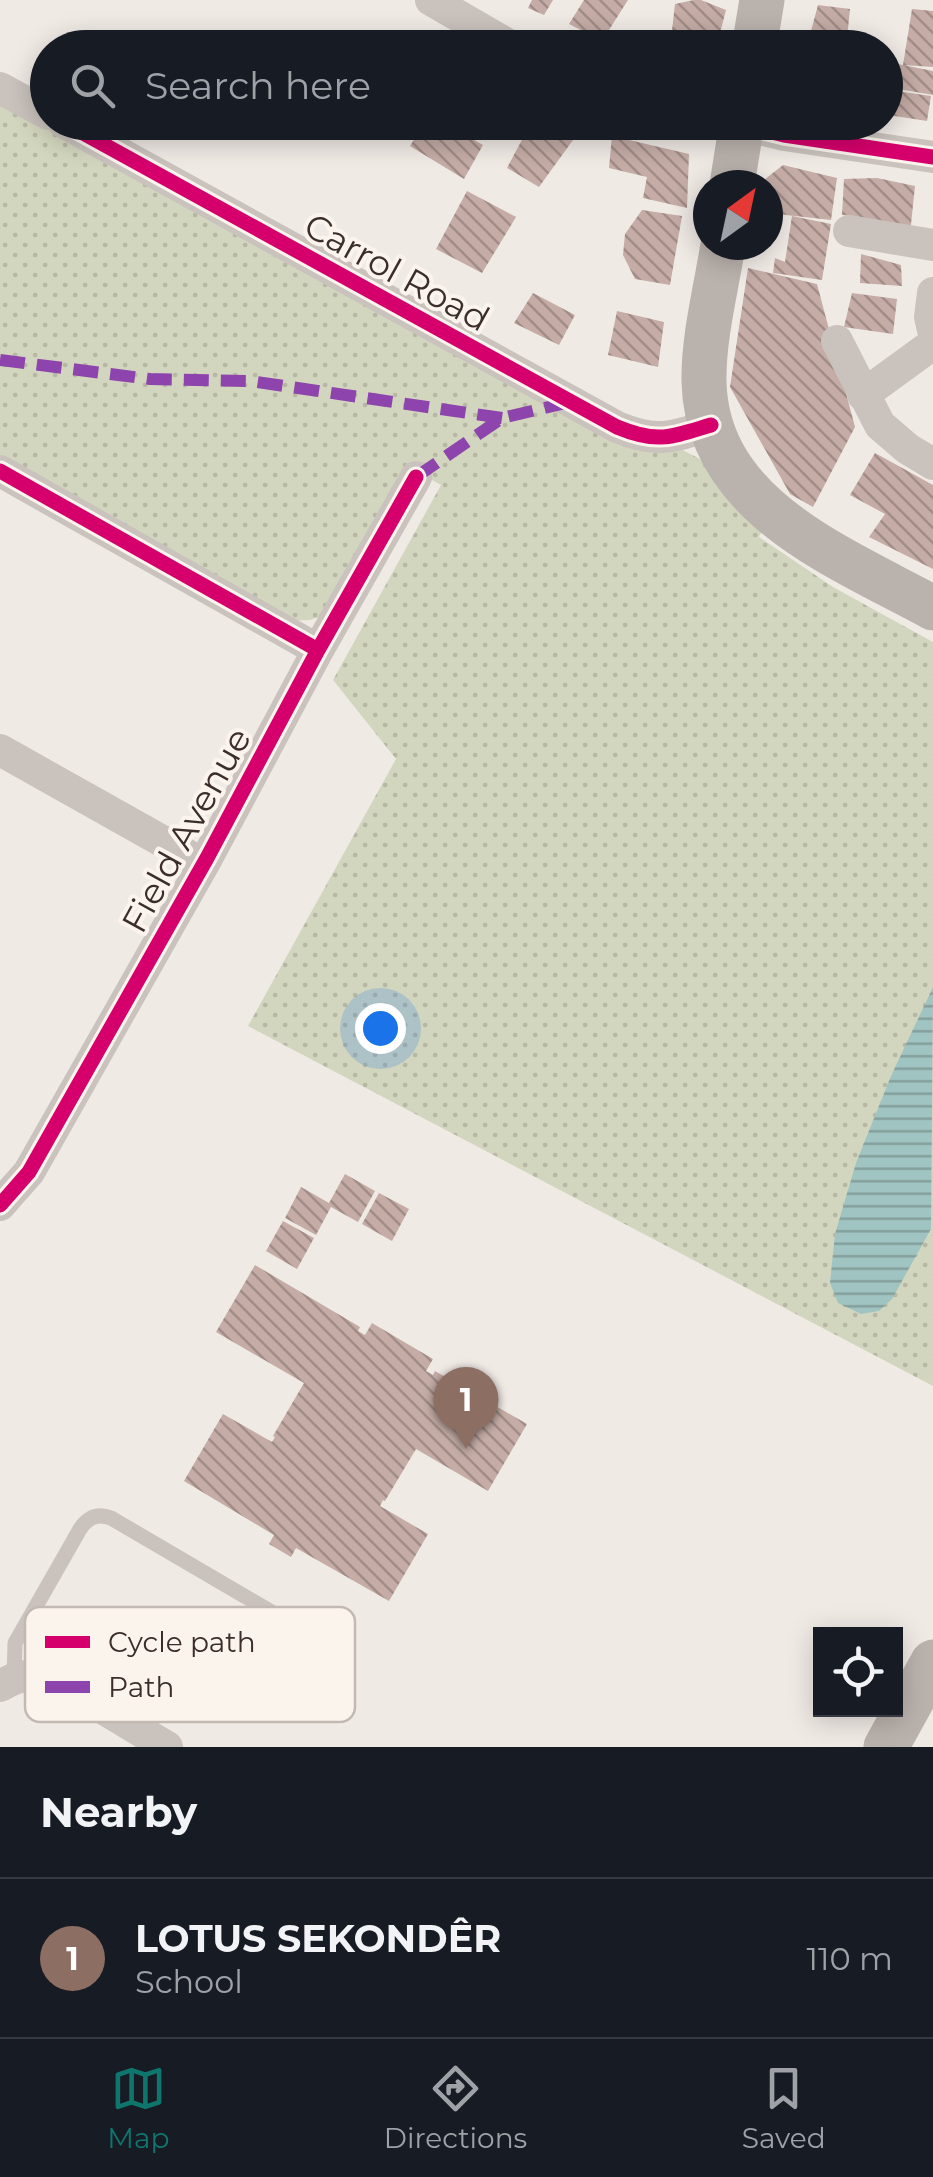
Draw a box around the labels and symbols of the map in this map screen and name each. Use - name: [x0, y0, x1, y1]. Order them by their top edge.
- north arrow: [693, 170, 783, 260]
- street label: Carrol Road: [297, 204, 497, 340]
- street label: Field Avenue: [112, 720, 260, 940]
- your location: [355, 1003, 406, 1054]
- pin: 1: [434, 1366, 498, 1449]
- legend: [25, 1607, 355, 1722]
- text: Cycle path: [108, 1625, 256, 1659]
- text: Path: [108, 1670, 175, 1704]

